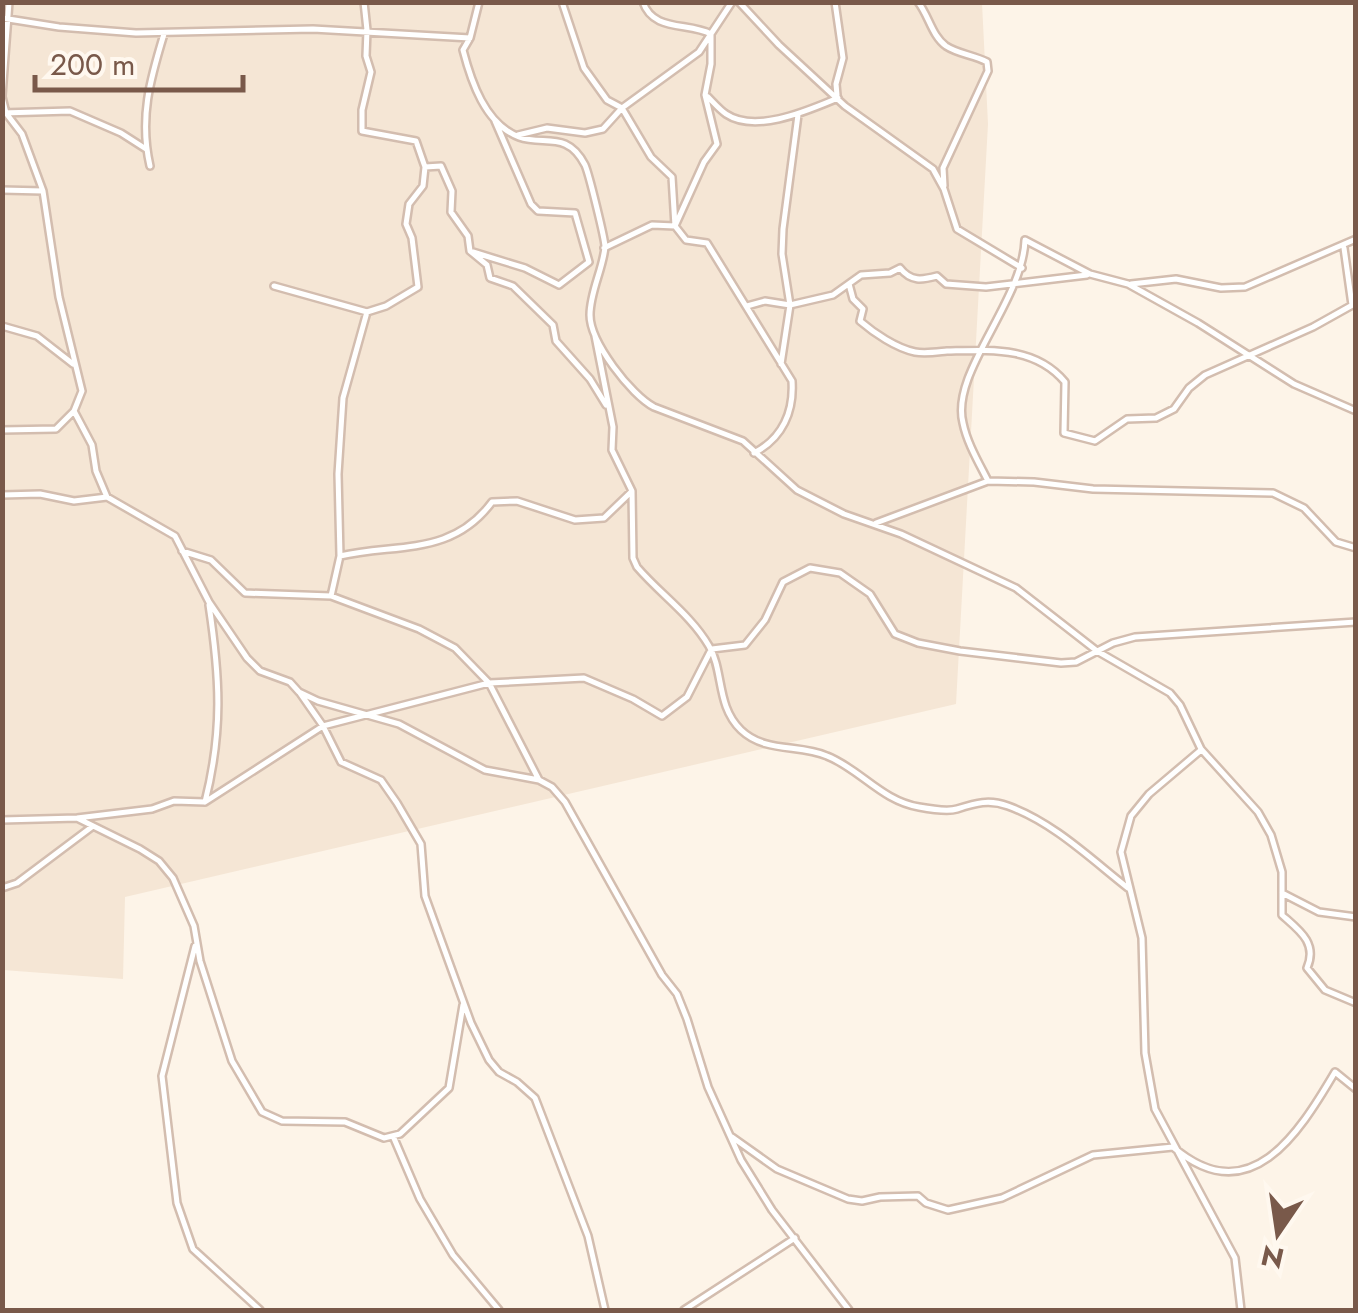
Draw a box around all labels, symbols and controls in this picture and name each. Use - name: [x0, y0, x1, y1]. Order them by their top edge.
- scale bar: [35, 30, 242, 92]
- text: 200 m: [50, 43, 135, 86]
- north arrow: [1228, 1183, 1328, 1283]
- text: N: [1257, 1234, 1288, 1279]

